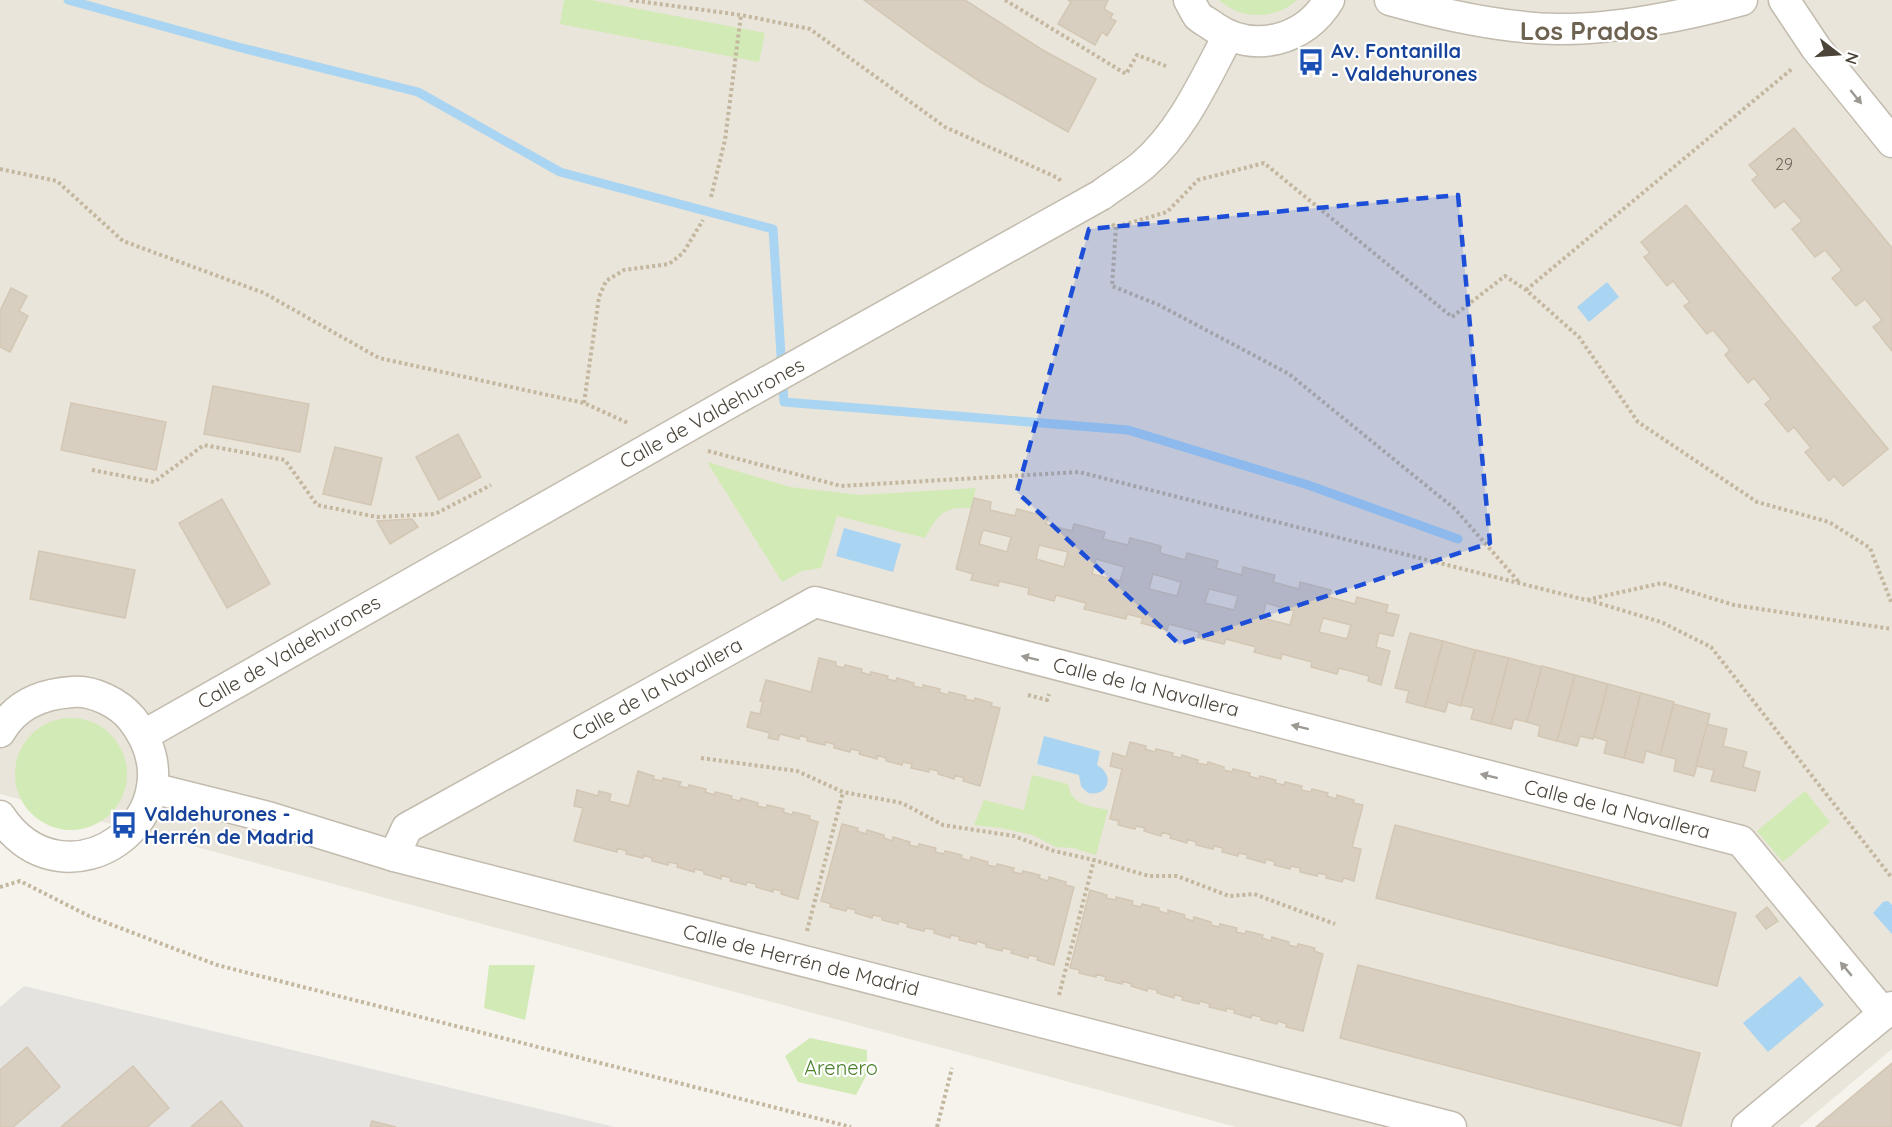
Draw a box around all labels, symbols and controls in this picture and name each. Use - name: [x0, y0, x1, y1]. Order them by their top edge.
- district label: Los Prados: [1520, 14, 1658, 47]
- north arrow: [1808, 24, 1868, 84]
- place label: Av. Fontanilla - Valdehurones: [1331, 38, 1477, 86]
- bus stop icon: Av. Fontanilla - Valdehurones: [1296, 47, 1326, 77]
- text: N: [1841, 50, 1864, 67]
- one-way arrow: [1849, 90, 1862, 105]
- house number: 29: [1775, 154, 1793, 174]
- street label: Calle de Valdehurones: [615, 351, 808, 474]
- street label: Calle de Valdehurones: [193, 589, 385, 714]
- street label: Calle de la Navallera: [567, 631, 746, 746]
- street label: Calle de la Navallera: [1050, 651, 1242, 722]
- one-way arrow: [1021, 652, 1039, 662]
- one-way arrow: [1291, 722, 1310, 732]
- one-way arrow: [1480, 771, 1498, 780]
- street label: Calle de la Navallera: [1521, 773, 1713, 844]
- place label: Valdehurones - Herrén de Madrid: [144, 801, 314, 849]
- bus stop icon: Valdehurones - Herrén de Madrid: [109, 810, 139, 840]
- street label: Calle de Herrén de Madrid: [680, 918, 922, 1001]
- one-way arrow: [1840, 962, 1853, 977]
- park label: Arenero: [804, 1055, 878, 1080]

